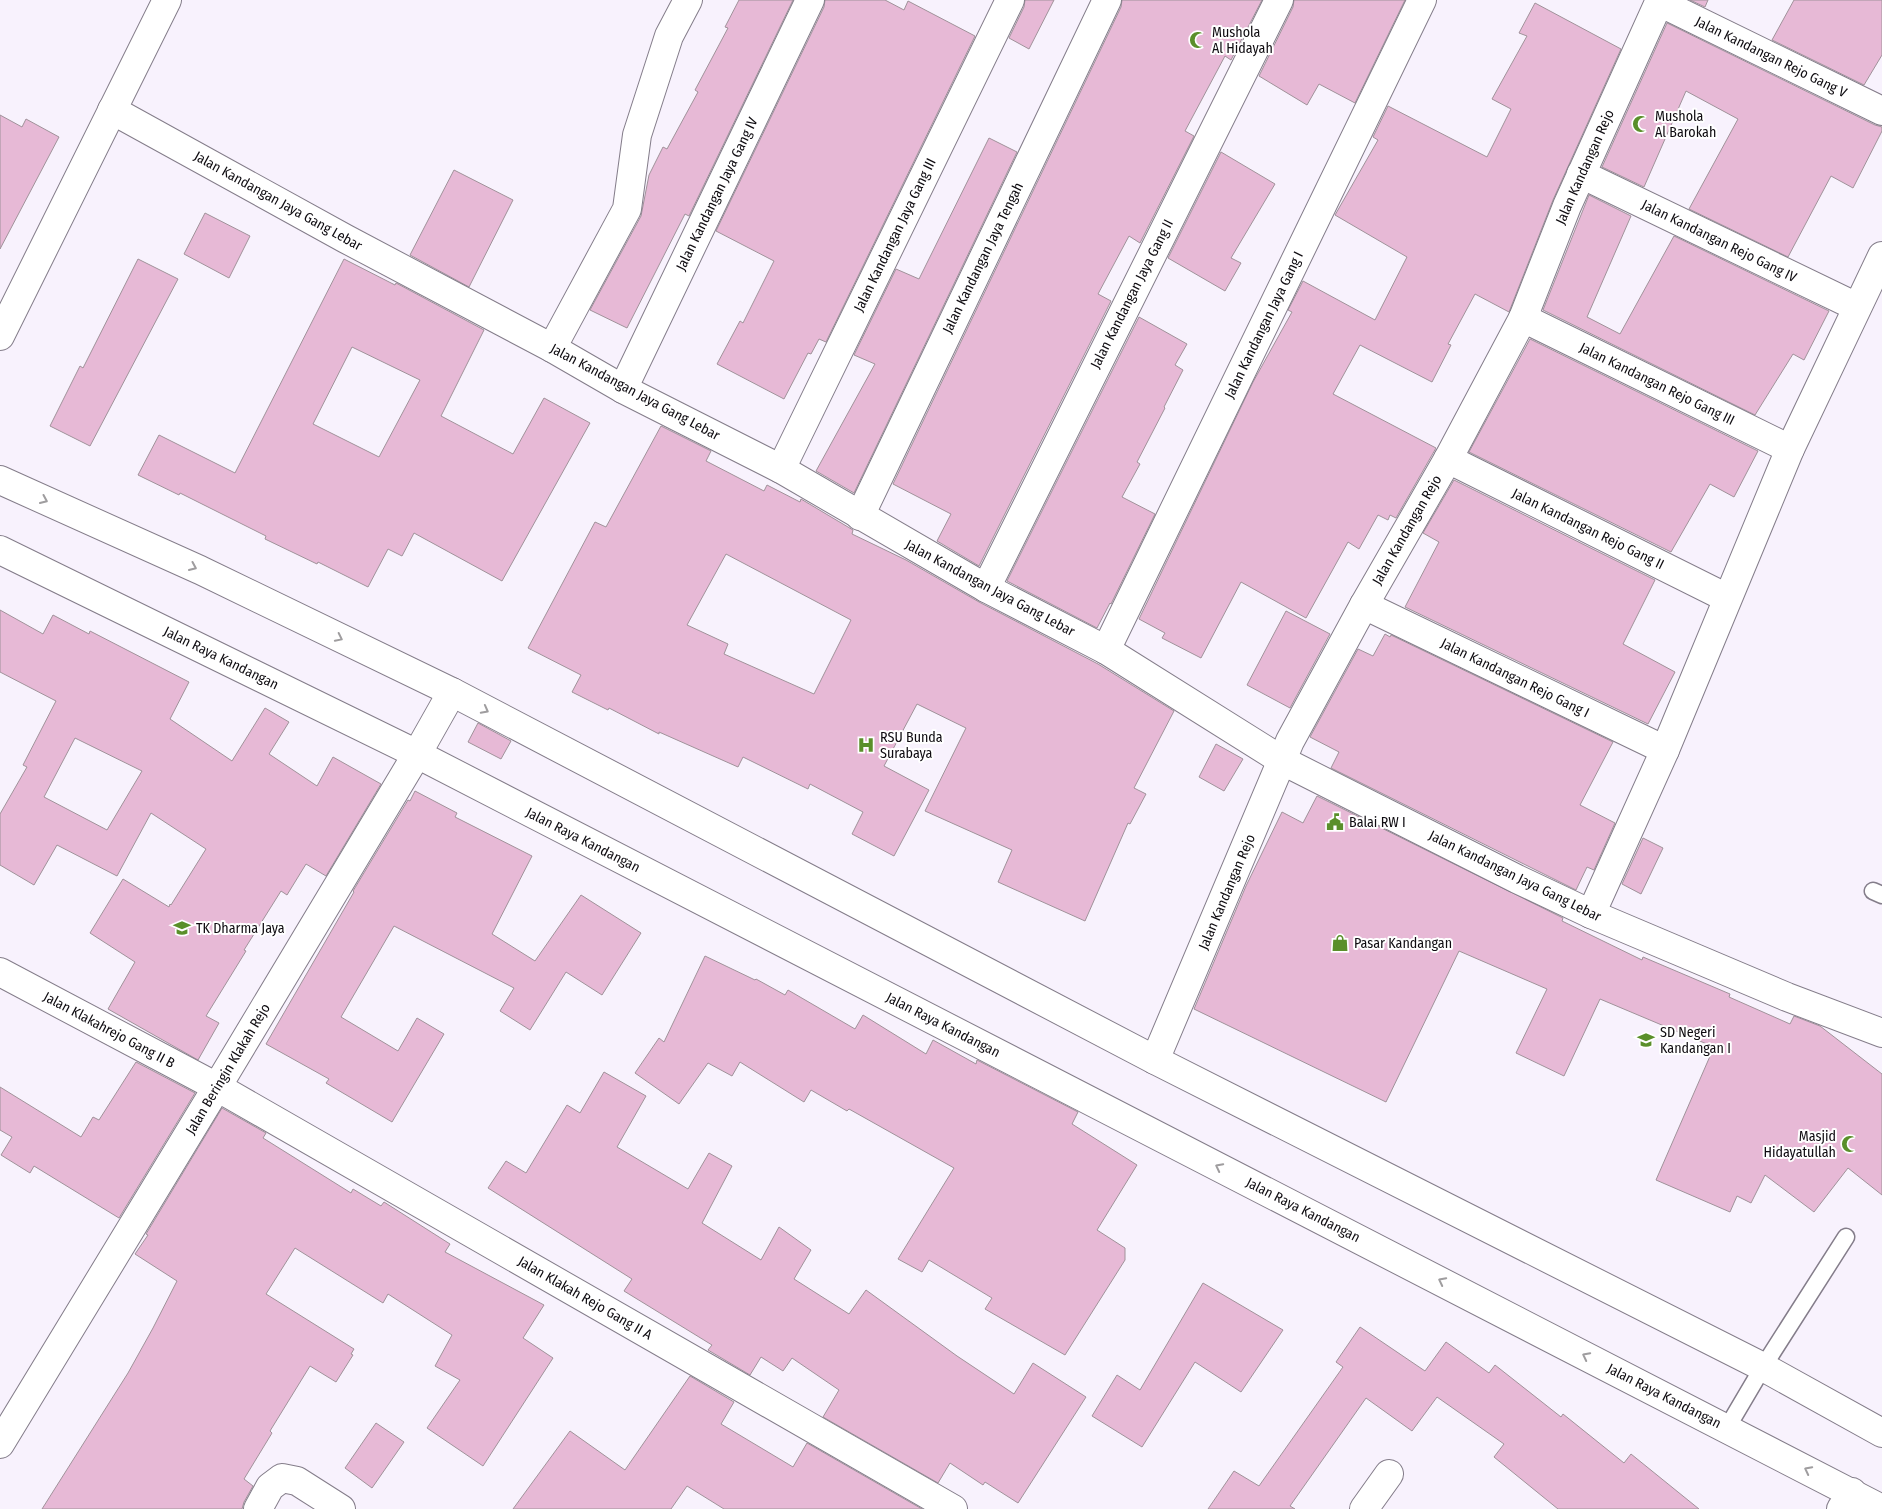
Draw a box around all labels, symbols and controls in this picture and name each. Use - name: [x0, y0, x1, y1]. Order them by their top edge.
- street label: Jalan Kandangan Rejo Gang V: [1692, 13, 1850, 102]
- place label: Mushola Al Hidayah: [1212, 24, 1273, 57]
- mosque icon: Mushola Al Hidayah: [1188, 30, 1208, 50]
- street label: Jalan Kandangan Rejo: [1552, 107, 1618, 227]
- place label: Mushola Al Barokah: [1655, 108, 1716, 141]
- street label: Jalan Kandangan Jaya Gang IV: [672, 114, 762, 273]
- mosque icon: Mushola Al Barokah: [1631, 114, 1651, 134]
- street label: Jalan Kandangan Jaya Gang Lebar: [191, 148, 365, 254]
- street label: Jalan Kandangan Jaya Gang III: [850, 155, 940, 315]
- street label: Jalan Kandangan Jaya Tengah: [939, 180, 1027, 336]
- street label: Jalan Kandangan Rejo Gang IV: [1639, 196, 1800, 286]
- street label: Jalan Kandangan Jaya Gang II: [1087, 217, 1177, 371]
- street label: Jalan Kandangan Jaya Gang I: [1221, 249, 1307, 401]
- street label: Jalan Kandangan Rejo Gang III: [1577, 339, 1737, 429]
- street label: Jalan Kandangan Jaya Gang Lebar: [547, 340, 723, 444]
- street label: Jalan Kandangan Rejo: [1369, 472, 1445, 588]
- street label: Jalan Kandangan Rejo Gang II: [1509, 485, 1667, 573]
- one-way arrow: [39, 494, 48, 505]
- street label: Jalan Kandangan Jaya Gang Lebar: [902, 536, 1078, 640]
- one-way arrow: [188, 560, 197, 571]
- street label: Jalan Raya Kandangan: [161, 623, 281, 693]
- one-way arrow: [334, 632, 343, 642]
- street label: Jalan Kandangan Rejo Gang I: [1438, 635, 1592, 721]
- one-way arrow: [479, 704, 488, 714]
- place label: RSU Bunda Surabaya: [880, 729, 943, 762]
- hospital icon: RSU Bunda Surabaya: [856, 735, 876, 755]
- street label: Jalan Raya Kandangan: [523, 804, 643, 876]
- public building icon: Balai RW I: [1325, 812, 1345, 832]
- place label: Balai RW I: [1349, 814, 1406, 831]
- street label: Jalan Kandangan Jaya Gang Lebar: [1426, 827, 1604, 925]
- street label: Jalan Kandangan Rejo: [1195, 832, 1259, 952]
- school or university icon: TK Dharma Jaya: [172, 918, 192, 938]
- place label: TK Dharma Jaya: [196, 920, 285, 937]
- shop icon: Pasar Kandangan: [1330, 933, 1350, 953]
- place label: Pasar Kandangan: [1354, 935, 1452, 952]
- street label: Jalan Klakahrejo Gang II B: [40, 988, 178, 1072]
- street label: Jalan Raya Kandangan: [883, 989, 1003, 1061]
- street label: Jalan Beringin Klakah Rejo: [182, 1000, 274, 1138]
- place label: SD Negeri Kandangan I: [1660, 1024, 1731, 1057]
- school or university icon: SD Negeri Kandangan I: [1636, 1030, 1656, 1050]
- place label: Masjid Hidayatullah: [1763, 1128, 1836, 1161]
- mosque icon: Masjid Hidayatullah: [1840, 1134, 1860, 1154]
- one-way arrow: [1216, 1163, 1225, 1173]
- street label: Jalan Raya Kandangan: [1243, 1174, 1363, 1246]
- street label: Jalan Klakah Rejo Gang II A: [515, 1253, 656, 1344]
- one-way arrow: [1438, 1277, 1447, 1287]
- one-way arrow: [1582, 1352, 1591, 1362]
- street label: Jalan Raya Kandangan: [1604, 1360, 1724, 1432]
- one-way arrow: [1805, 1466, 1814, 1476]

